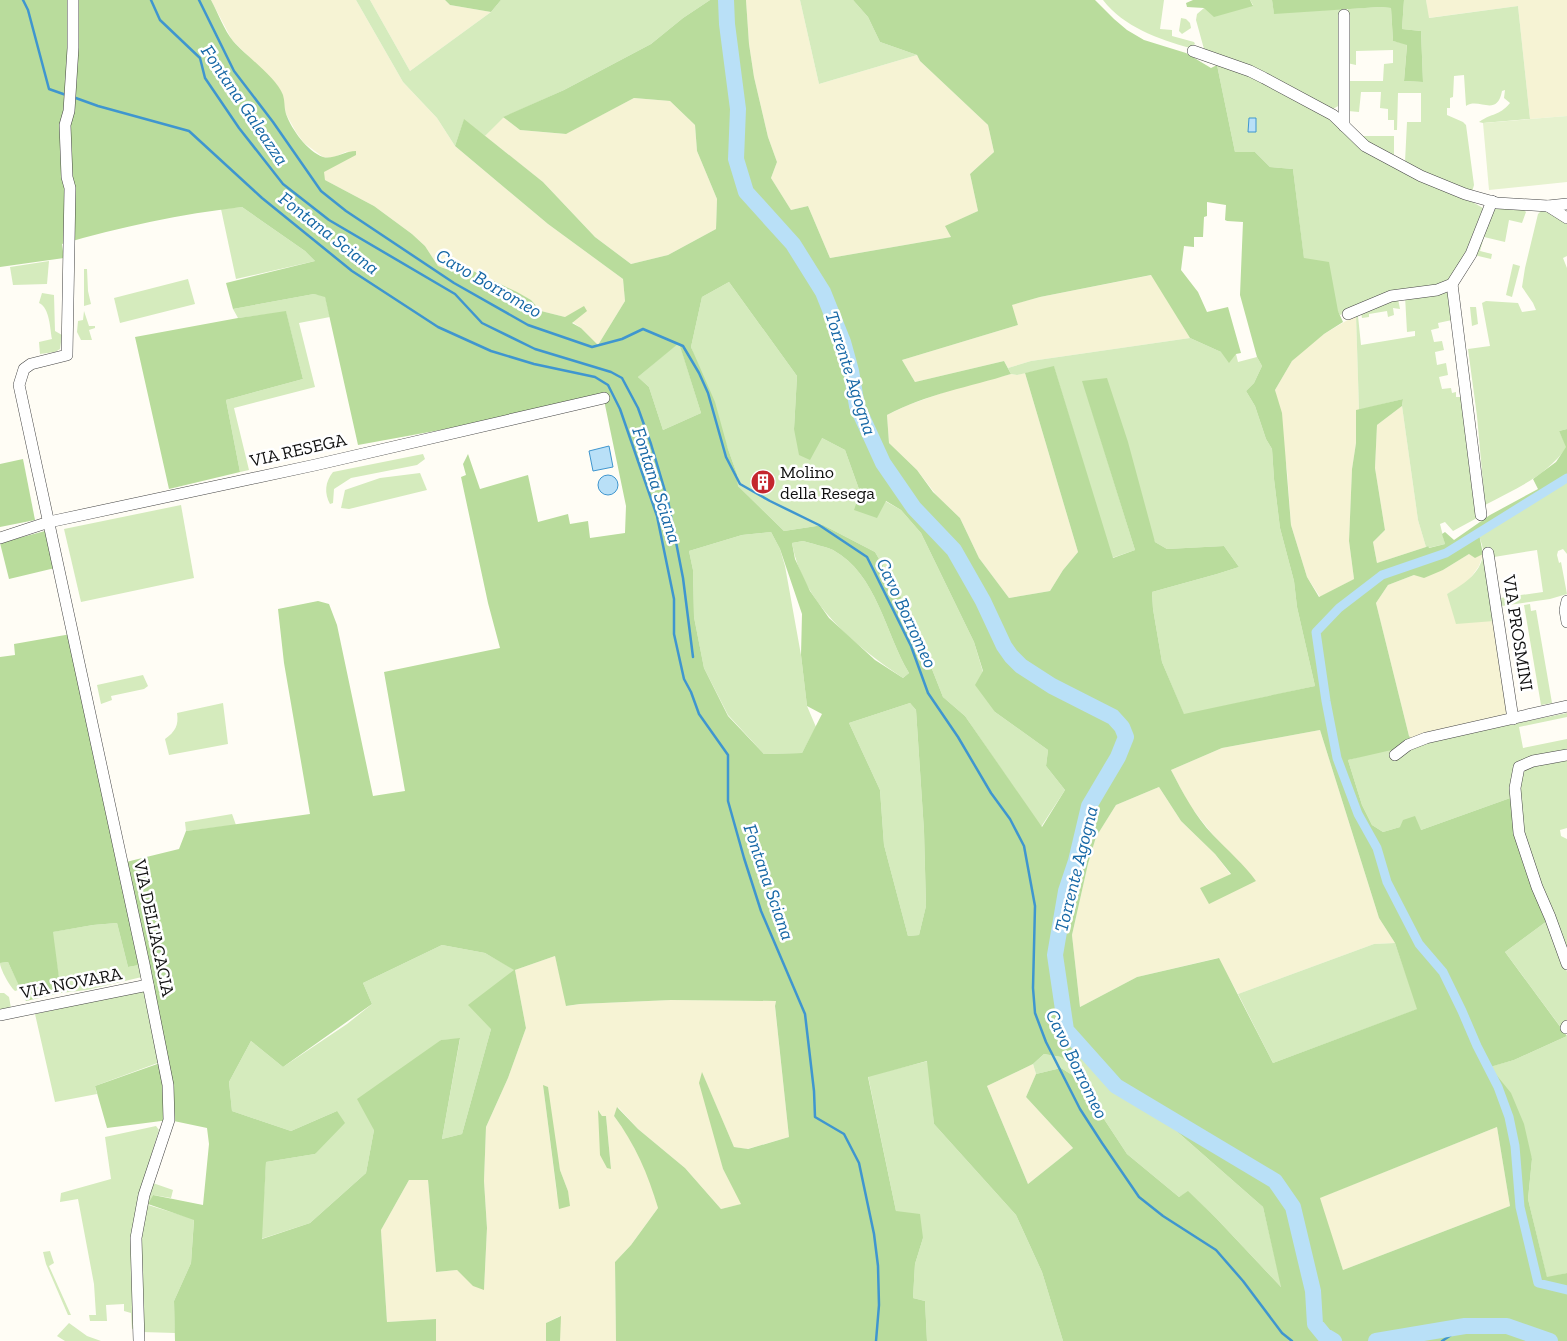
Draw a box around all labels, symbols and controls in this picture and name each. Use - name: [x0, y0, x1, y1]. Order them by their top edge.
- water label: Fontana Galeazza: [196, 40, 294, 170]
- water label: Fontana Sciana: [274, 187, 384, 279]
- water label: Cavo Borromeo: [432, 243, 546, 323]
- water label: Torrente Agogna: [820, 308, 882, 438]
- water label: Fontana Sciana: [627, 424, 687, 546]
- street label: VIA RESEGA: [247, 428, 349, 472]
- place label: Molino della Resega: [780, 461, 875, 504]
- building icon: Molino della Resega: [750, 469, 776, 495]
- water label: Cavo Borromeo: [872, 554, 942, 672]
- street label: VIA PROSMINI: [1498, 572, 1538, 693]
- water label: Torrente Agogna: [1049, 804, 1103, 934]
- water label: Fontana Sciana: [738, 821, 800, 943]
- street label: VIA DELL'ACACIA: [129, 857, 179, 999]
- street label: VIA NOVARA: [17, 962, 124, 1004]
- water label: Cavo Borromeo: [1041, 1006, 1113, 1122]

